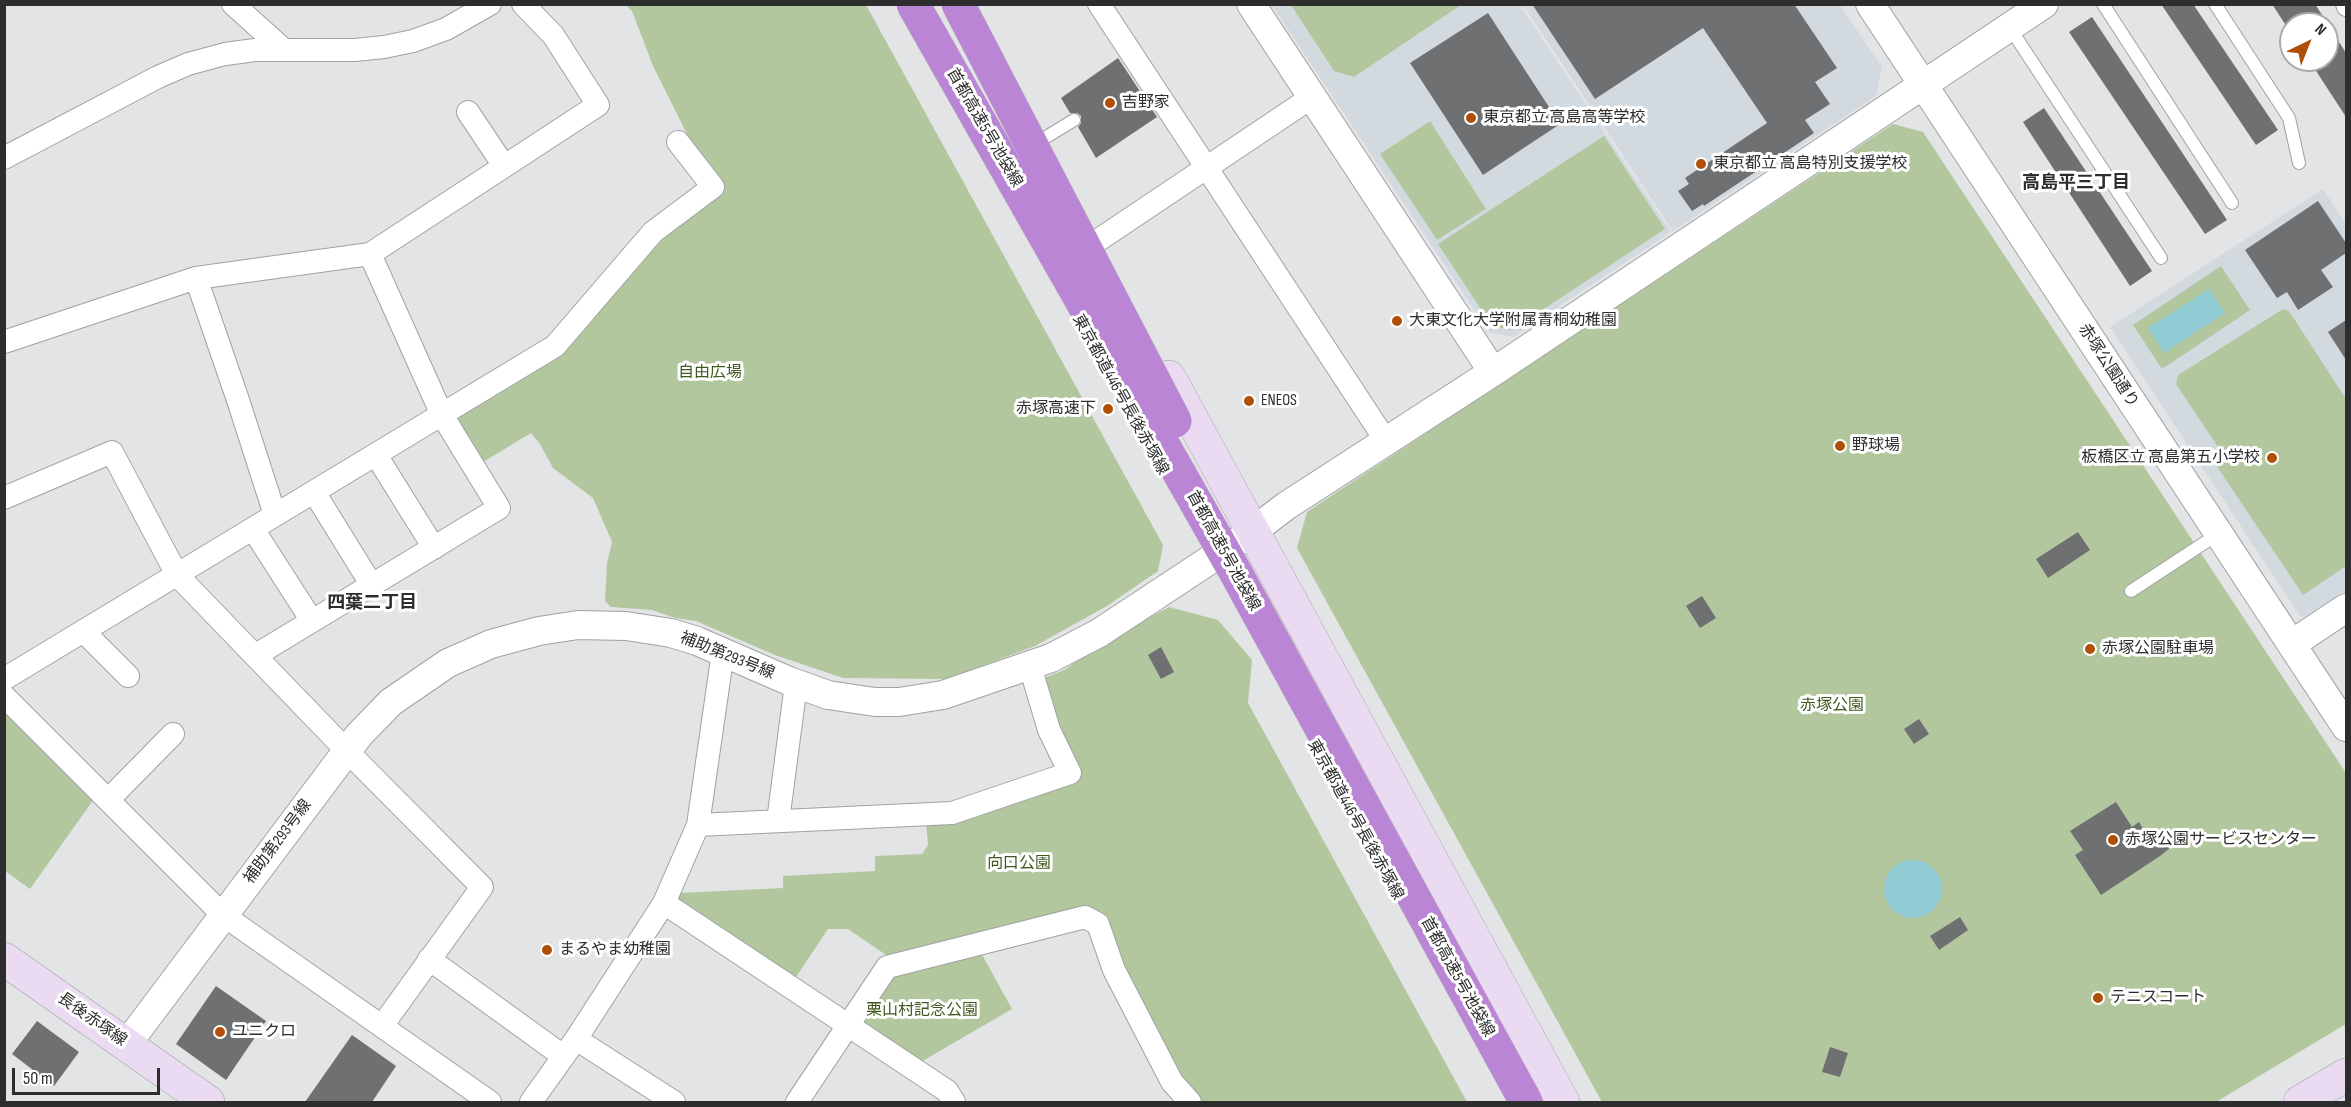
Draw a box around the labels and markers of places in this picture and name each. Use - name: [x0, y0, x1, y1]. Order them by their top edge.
- place label: 吉野家: [1122, 93, 1170, 113]
- marker: 吉野家: [1103, 96, 1117, 110]
- place label: 東京都立 高島高等学校: [1483, 108, 1646, 128]
- marker: 東京都立 高島高等学校: [1464, 111, 1478, 125]
- place label: 東京都立 高島特別支援学校: [1713, 154, 1908, 174]
- marker: 東京都立 高島特別支援学校: [1694, 157, 1708, 171]
- place label: 大東文化大学附属青桐幼稚園: [1409, 311, 1617, 331]
- marker: 大東文化大学附属青桐幼稚園: [1390, 314, 1404, 328]
- place label: ENEOS: [1261, 391, 1297, 411]
- marker: ENEOS: [1242, 394, 1256, 408]
- place label: 赤塚高速下: [1016, 399, 1096, 419]
- marker: 赤塚高速下: [1101, 402, 1115, 416]
- place label: 野球場: [1852, 436, 1900, 456]
- marker: 野球場: [1833, 439, 1847, 453]
- place label: 板橋区立 高島第五小学校: [2081, 448, 2260, 468]
- marker: 板橋区立 高島第五小学校: [2265, 451, 2279, 465]
- place label: 赤塚公園駐車場: [2102, 639, 2214, 659]
- marker: 赤塚公園駐車場: [2083, 642, 2097, 656]
- place label: 赤塚公園サービスセンター: [2125, 830, 2317, 850]
- marker: 赤塚公園サービスセンター: [2106, 833, 2120, 847]
- place label: まるやま幼稚園: [559, 940, 671, 960]
- marker: まるやま幼稚園: [540, 943, 554, 957]
- place label: テニスコート: [2110, 988, 2206, 1008]
- marker: テニスコート: [2091, 991, 2105, 1005]
- place label: ユニクロ: [232, 1022, 296, 1042]
- marker: ユニクロ: [213, 1025, 227, 1039]

